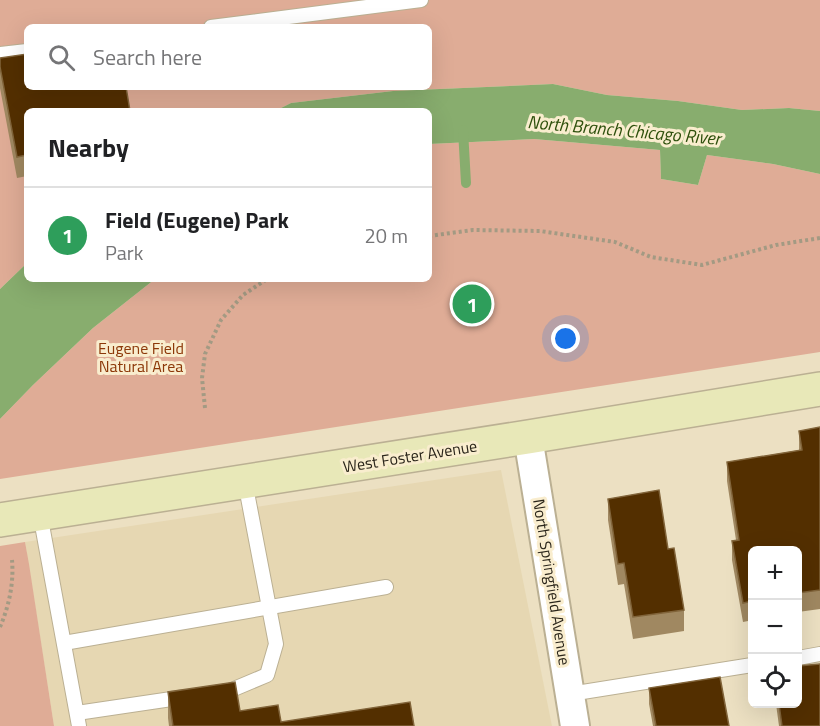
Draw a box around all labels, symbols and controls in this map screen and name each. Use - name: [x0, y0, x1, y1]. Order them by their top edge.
- search box: [24, 24, 432, 90]
- text: Search here: [93, 40, 202, 74]
- icon: search: [45, 41, 78, 74]
- water label: North Branch Chicago River: [526, 108, 724, 152]
- text: Nearby: [48, 128, 129, 167]
- text: Field (Eugene) Park: [105, 203, 289, 237]
- text: 1: [62, 220, 73, 251]
- text: 20 m: [364, 220, 408, 251]
- text: Park: [105, 237, 143, 268]
- pin: 1: [452, 282, 492, 326]
- your location: [551, 324, 580, 353]
- park label: Eugene Field Natural Area: [98, 336, 184, 378]
- street label: West Foster Avenue: [341, 434, 479, 478]
- street label: North Springfield Avenue: [527, 497, 577, 667]
- map controls: [748, 546, 802, 708]
- button: +: [748, 546, 802, 600]
- button: −: [748, 600, 802, 654]
- button: locate: [748, 654, 802, 708]

